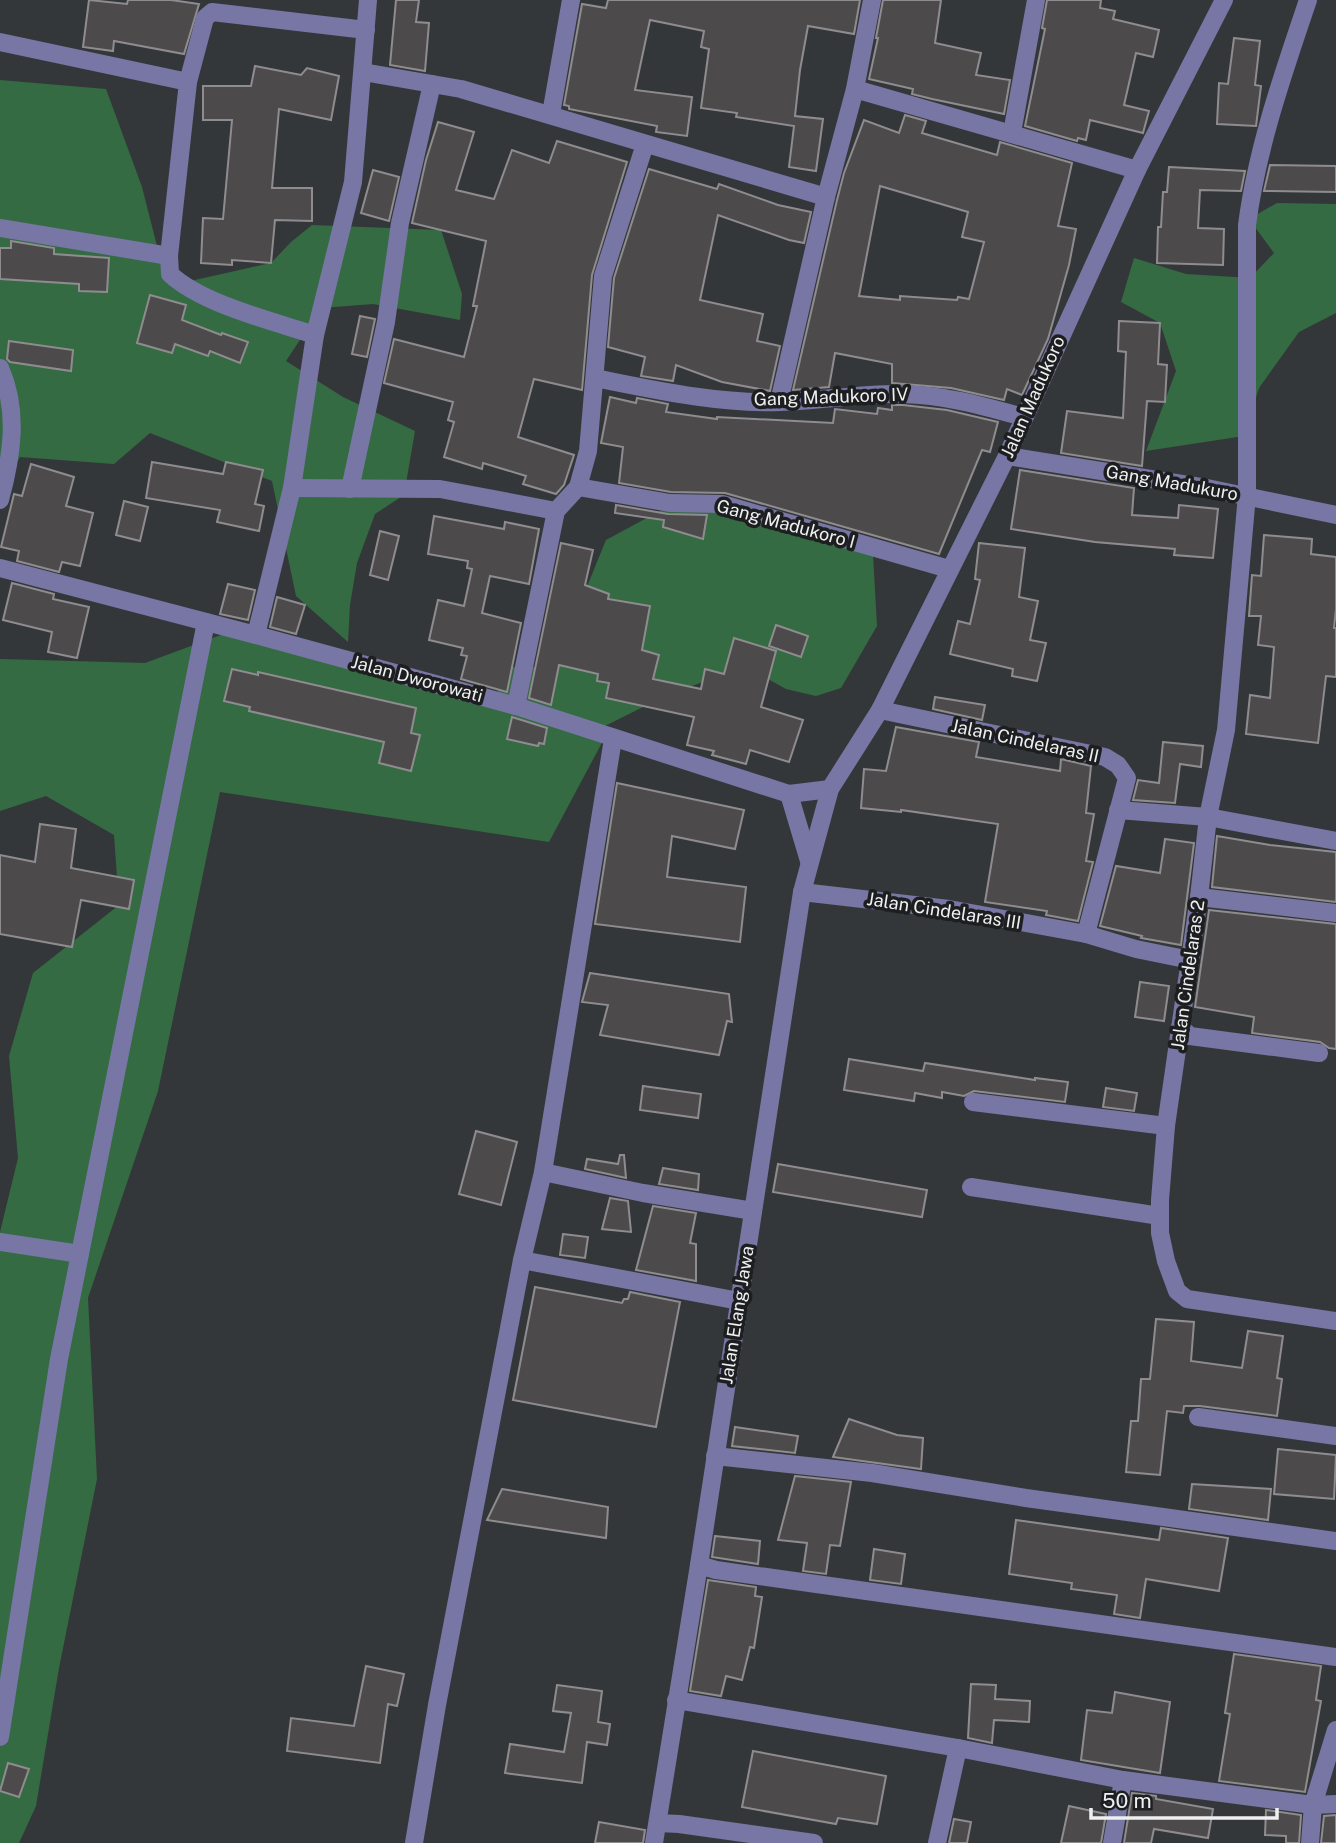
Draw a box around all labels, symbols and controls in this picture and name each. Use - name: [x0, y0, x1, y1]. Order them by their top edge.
- street label: Jalan Madukoro: [996, 333, 1069, 461]
- street label: Gang Madukoro IV: [753, 383, 909, 410]
- street label: Gang Madukuro: [1104, 461, 1240, 504]
- street label: Gang Madukoro I: [715, 495, 858, 552]
- street label: Jalan Dworowati: [349, 651, 485, 706]
- street label: Jalan Cindelaras II: [949, 715, 1101, 766]
- street label: Jalan Cindelaras III: [865, 888, 1023, 933]
- street label: Jalan Cindelaras 2: [1167, 899, 1208, 1051]
- street label: Jalan Elang Jawa: [715, 1244, 758, 1386]
- scale bar: [1091, 1776, 1276, 1820]
- text: 50 m: [1102, 1788, 1152, 1813]

